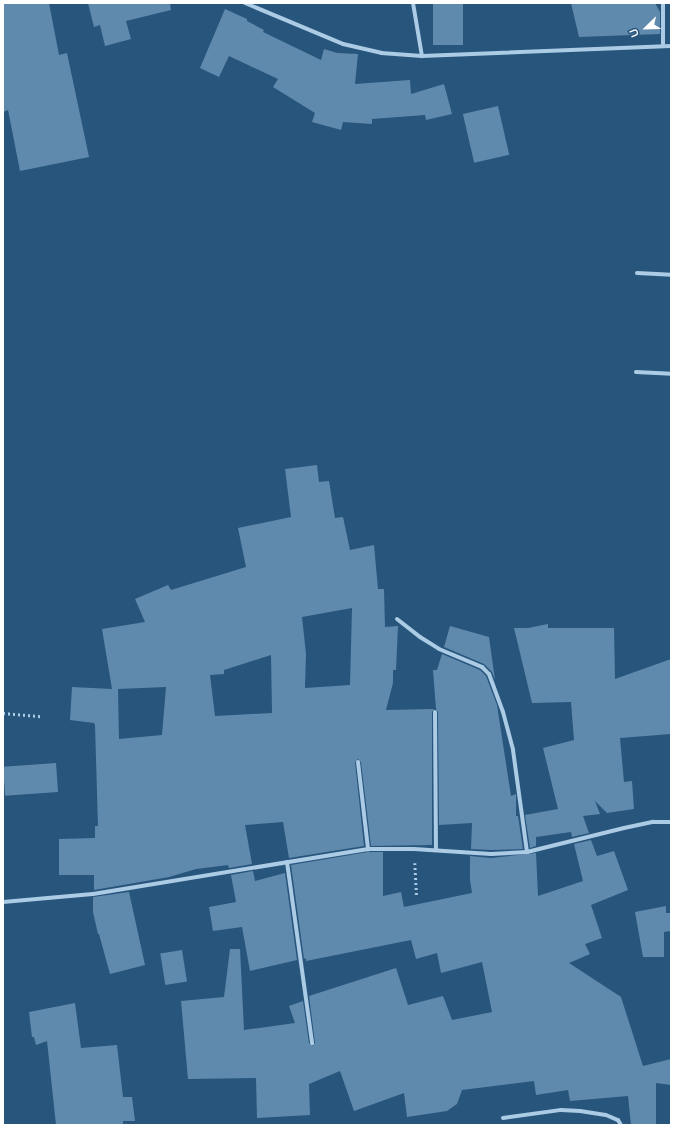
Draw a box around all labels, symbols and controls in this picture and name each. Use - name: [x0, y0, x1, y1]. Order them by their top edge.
- north arrow: [626, 8, 666, 48]
- text: U: [626, 26, 643, 40]

